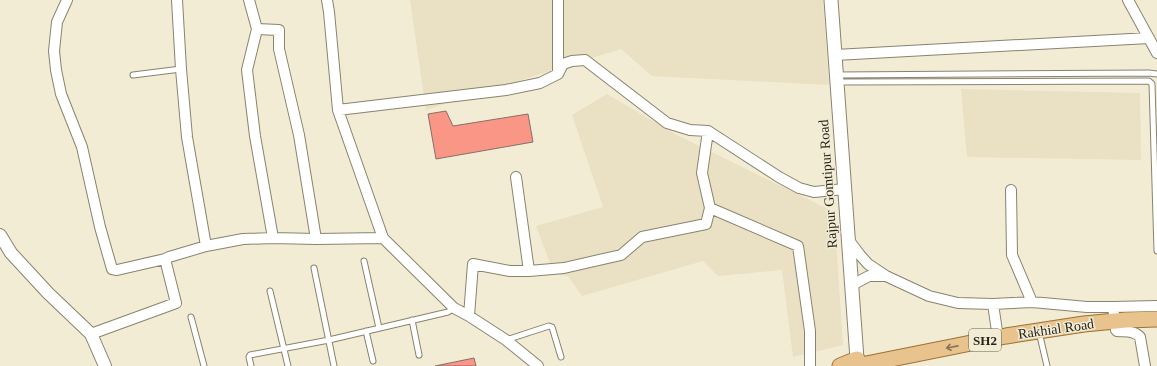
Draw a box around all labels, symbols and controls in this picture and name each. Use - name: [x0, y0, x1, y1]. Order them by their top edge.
- street label: Rajpur Gomtipur Road: [816, 119, 840, 249]
- street label: Rakhial Road: [1017, 316, 1095, 342]
- road number: SH2: [969, 329, 1001, 351]
- one-way arrow: [945, 343, 958, 351]

